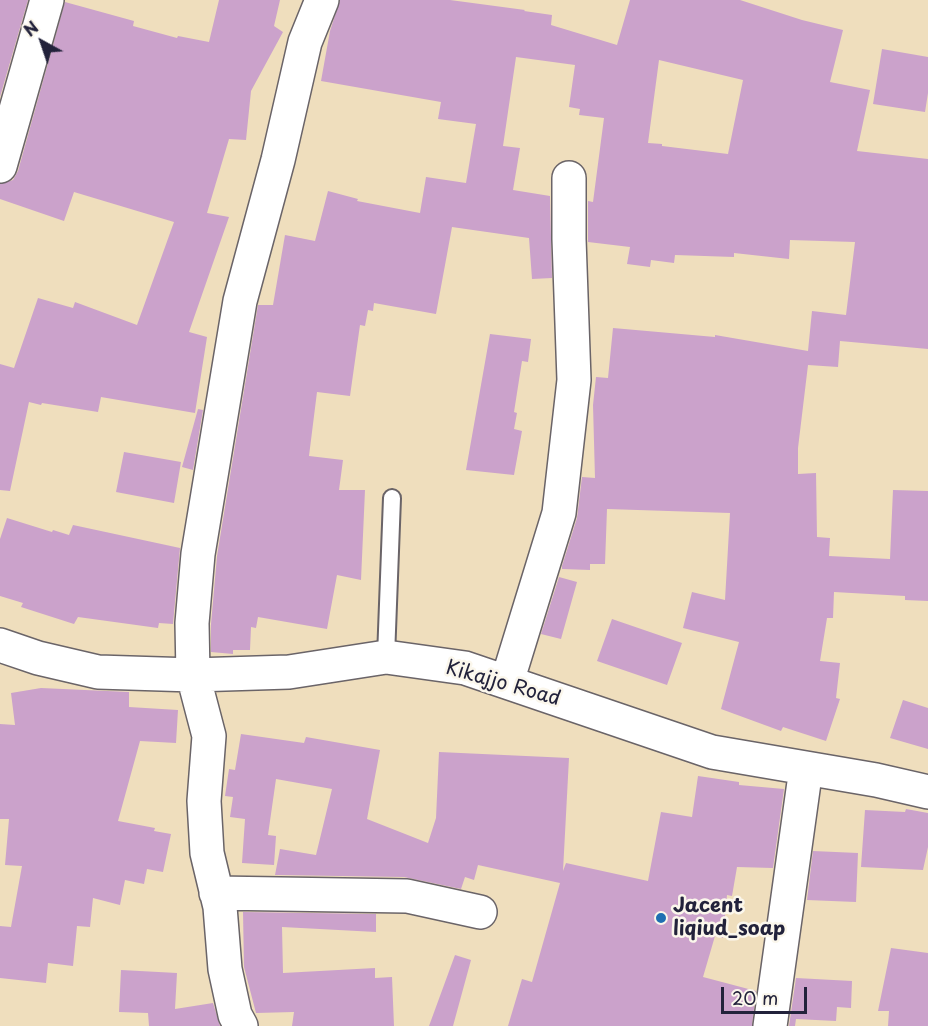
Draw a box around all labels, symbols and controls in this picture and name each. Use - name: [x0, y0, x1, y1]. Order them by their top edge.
- north arrow: [12, 12, 72, 72]
- text: N: [18, 15, 43, 41]
- street label: Kikajjo Road: [443, 656, 563, 712]
- place label: Jacent liqiud_soap: [673, 894, 785, 941]
- marker: Jacent liqiud_soap: [654, 911, 668, 925]
- scale bar: [724, 975, 810, 1013]
- text: 20 m: [732, 984, 778, 1011]

